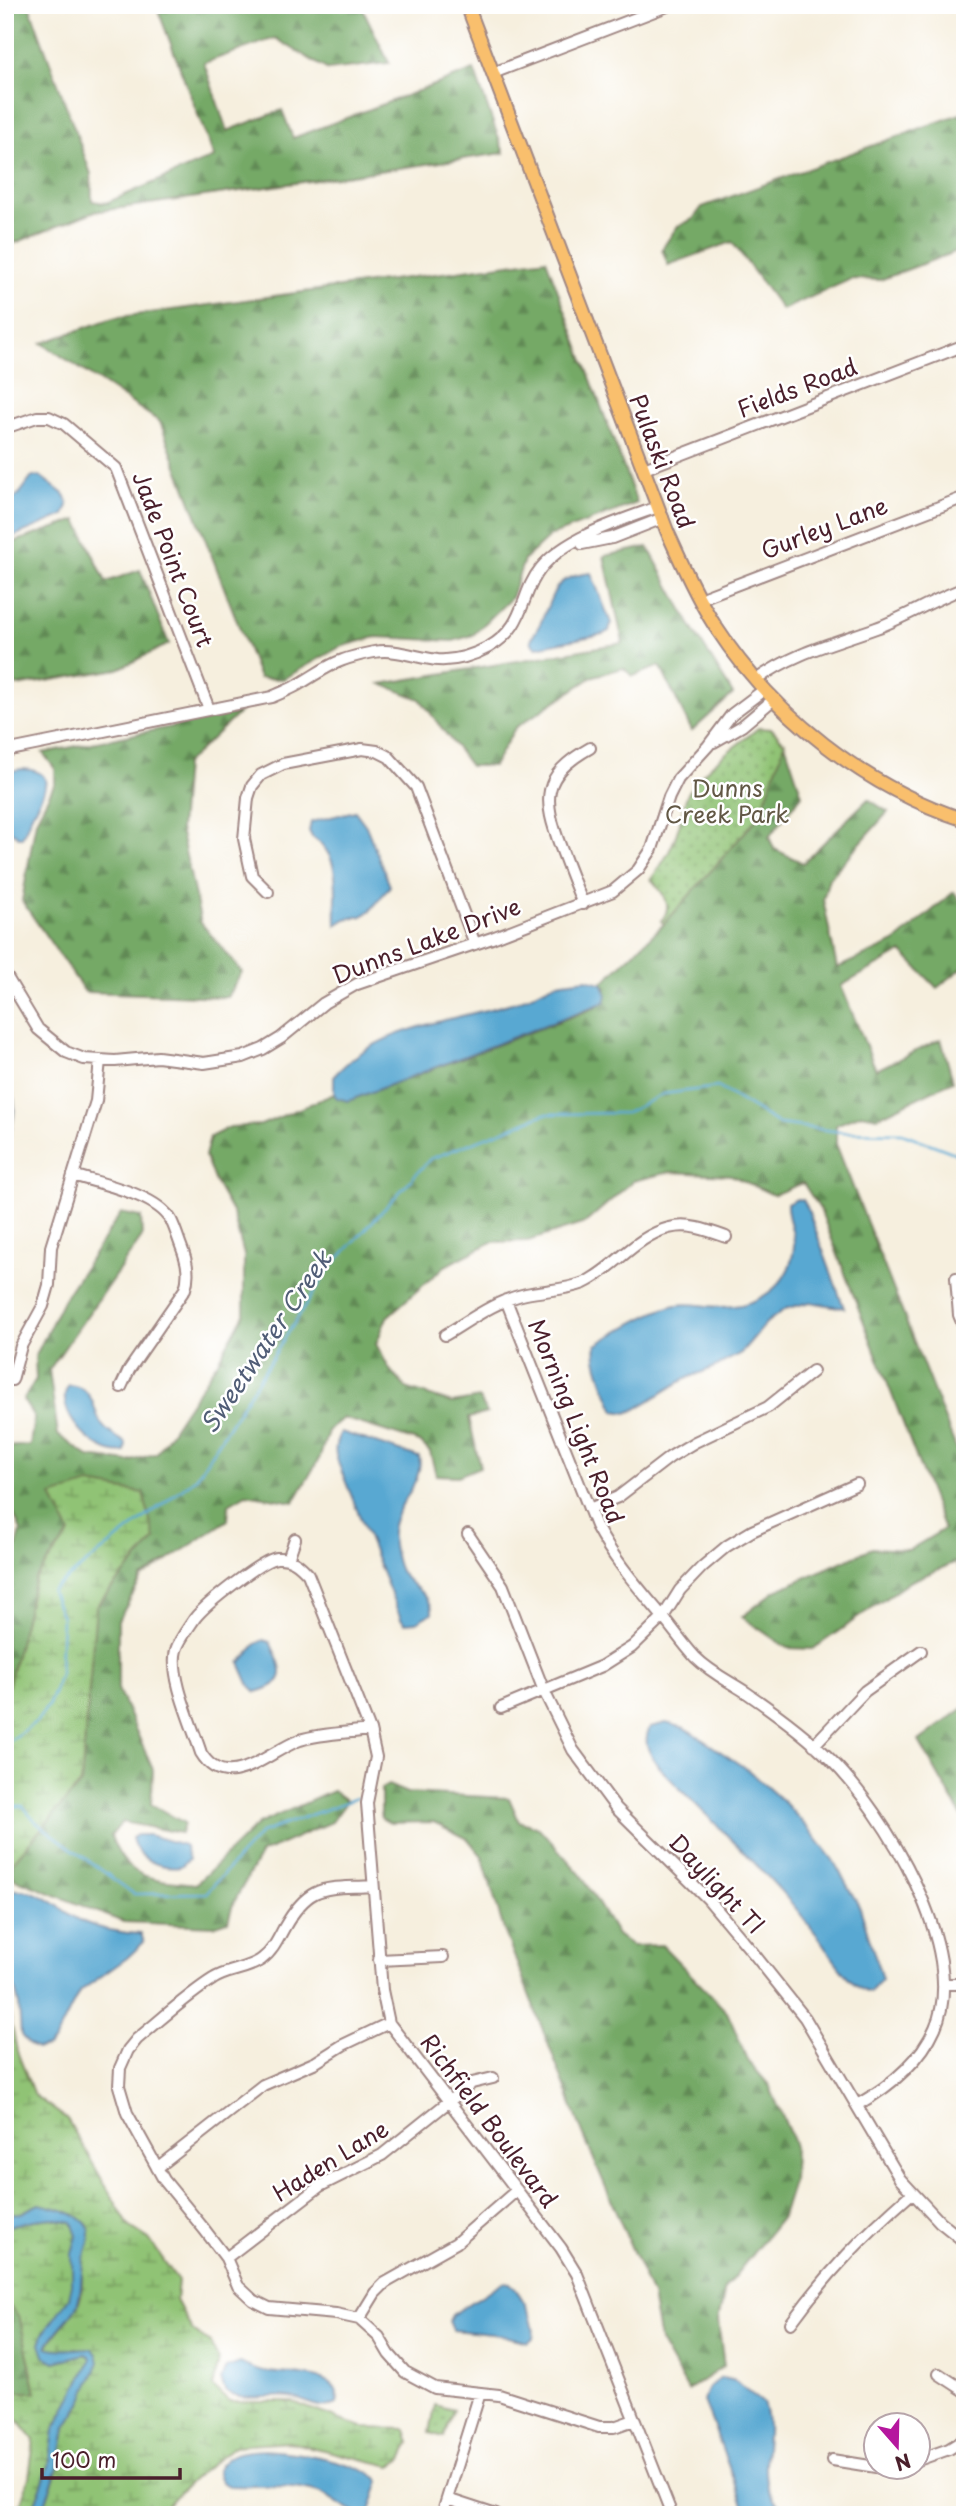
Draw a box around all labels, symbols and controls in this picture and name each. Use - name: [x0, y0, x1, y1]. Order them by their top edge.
- street label: Fields Road: [732, 348, 862, 426]
- street label: Pulaski Road: [621, 389, 705, 533]
- street label: Jade Point Court: [124, 466, 224, 652]
- street label: Gurley Lane: [756, 487, 892, 567]
- park label: Dunns Creek Park: [665, 770, 789, 831]
- street label: Dunns Lake Drive: [327, 888, 525, 992]
- water label: Sweetwater Creek: [190, 1241, 340, 1440]
- street label: Morning Light Road: [520, 1313, 634, 1529]
- street label: Daylight Tl: [661, 1825, 773, 1941]
- street label: Richfield Boulevard: [413, 2026, 567, 2214]
- street label: Haden Lane: [265, 2110, 395, 2210]
- north arrow: [862, 2412, 932, 2482]
- scale bar: [42, 2436, 180, 2480]
- text: 100 m: [52, 2443, 116, 2475]
- text: N: [891, 2447, 915, 2479]

